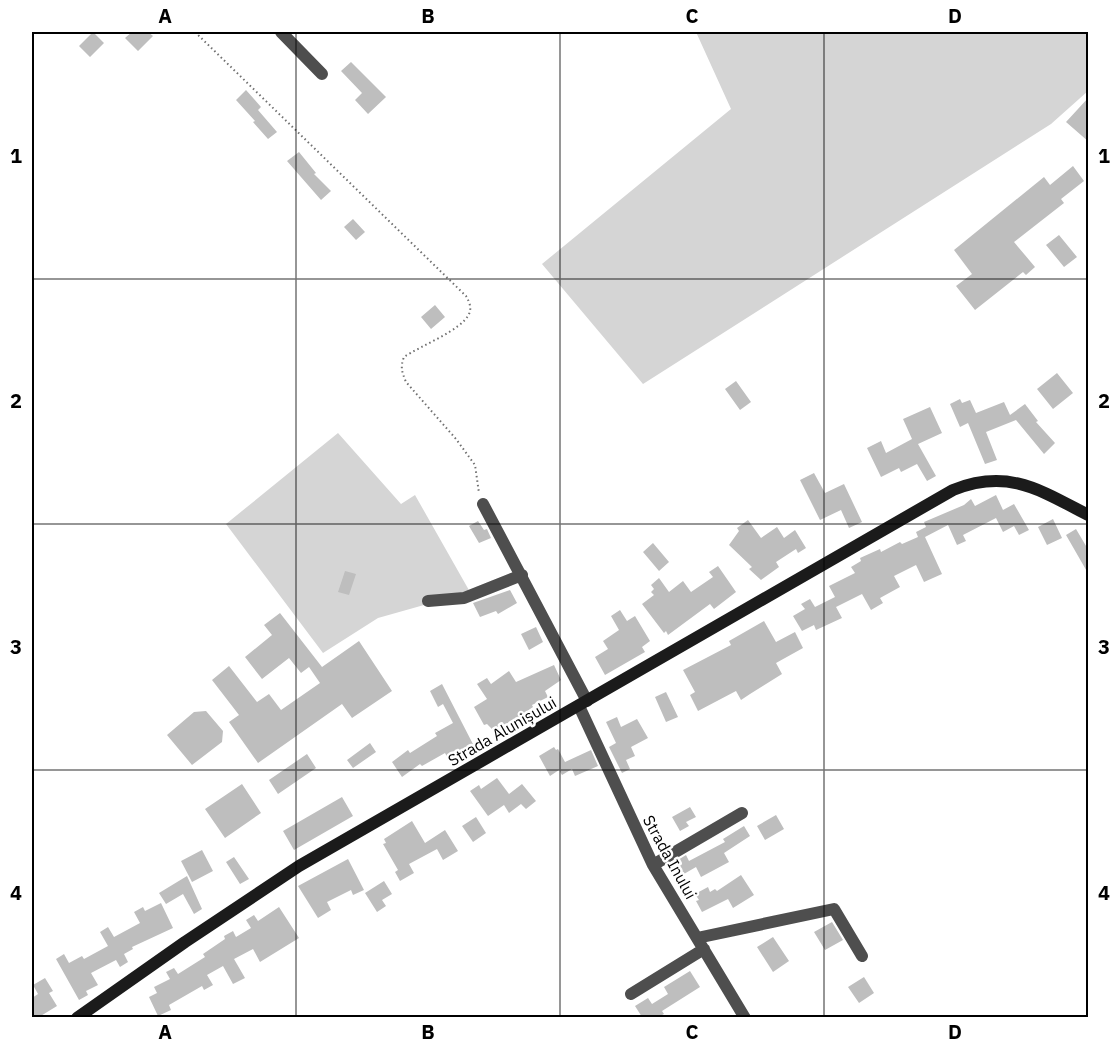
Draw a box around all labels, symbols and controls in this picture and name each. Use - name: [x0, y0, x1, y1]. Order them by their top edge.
- text: A: [158, 2, 172, 29]
- text: B: [421, 2, 435, 29]
- text: C: [685, 2, 699, 29]
- text: D: [948, 2, 962, 29]
- text: 1: [10, 142, 22, 169]
- text: 1: [1098, 142, 1110, 169]
- text: 2: [10, 387, 22, 414]
- text: 2: [1098, 387, 1110, 414]
- text: 3: [10, 633, 22, 660]
- text: 3: [1098, 633, 1110, 660]
- street label: Strada Alunișului: [444, 692, 560, 770]
- street label: Strada Inului: [639, 812, 701, 902]
- text: 4: [10, 879, 22, 906]
- text: 4: [1098, 879, 1110, 906]
- text: A: [158, 1018, 172, 1045]
- text: B: [421, 1018, 435, 1045]
- text: C: [685, 1018, 699, 1045]
- text: D: [948, 1018, 962, 1045]

